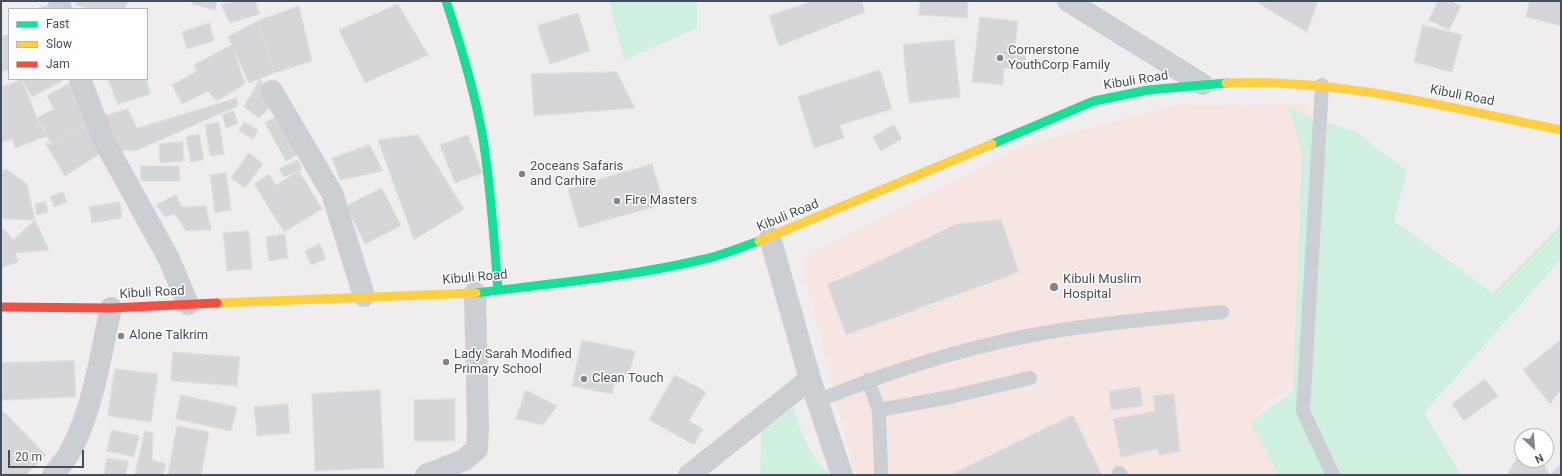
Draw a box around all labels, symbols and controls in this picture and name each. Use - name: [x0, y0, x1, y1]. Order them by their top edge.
- legend: [8, 8, 148, 80]
- text: Fast: [46, 17, 69, 31]
- text: Slow: [46, 37, 72, 51]
- place label: Cornerstone YouthCorp Family: [1008, 43, 1110, 74]
- marker: Cornerstone YouthCorp Family: [995, 53, 1005, 63]
- text: Jam: [46, 57, 70, 71]
- street label: Kibuli Road: [1103, 68, 1169, 94]
- street label: Kibuli Road: [1429, 82, 1495, 110]
- place label: 2oceans Safaris and Carhire: [530, 159, 623, 190]
- marker: 2oceans Safaris and Carhire: [517, 169, 527, 179]
- place label: Fire Masters: [625, 193, 697, 209]
- marker: Fire Masters: [612, 196, 622, 206]
- street label: Kibuli Road: [755, 197, 821, 235]
- street label: Kibuli Road: [442, 267, 508, 289]
- place label: Kibuli Muslim Hospital: [1063, 272, 1141, 303]
- marker: Kibuli Muslim Hospital: [1048, 281, 1060, 293]
- street label: Kibuli Road: [119, 284, 185, 302]
- place label: Alone Talkrim: [129, 328, 208, 344]
- marker: Alone Talkrim: [116, 331, 126, 341]
- place label: Lady Sarah Modified Primary School: [454, 347, 572, 378]
- marker: Lady Sarah Modified Primary School: [441, 357, 451, 367]
- place label: Clean Touch: [592, 371, 664, 387]
- marker: Clean Touch: [579, 374, 589, 384]
- north arrow: [1514, 428, 1554, 468]
- scale bar: [10, 442, 86, 468]
- text: 20 m: [15, 450, 42, 464]
- text: N: [1533, 451, 1545, 466]

